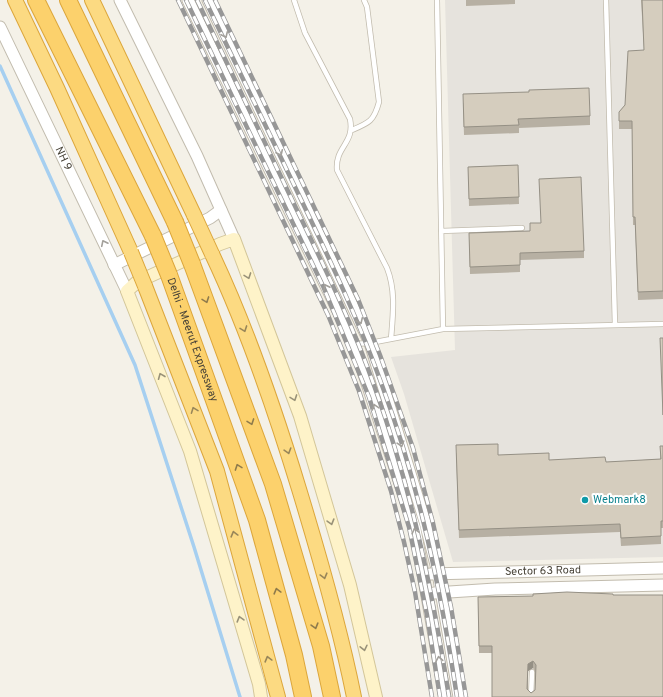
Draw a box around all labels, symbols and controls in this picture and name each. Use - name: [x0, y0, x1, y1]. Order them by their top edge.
- one-way arrow: [220, 31, 228, 39]
- street label: NH 9: [52, 144, 75, 173]
- one-way arrow: [275, 148, 283, 156]
- one-way arrow: [101, 239, 109, 247]
- one-way arrow: [244, 272, 252, 279]
- street label: Delhi - Meerut Expressway: [164, 276, 221, 404]
- one-way arrow: [323, 284, 331, 291]
- one-way arrow: [202, 297, 210, 304]
- one-way arrow: [355, 317, 363, 324]
- one-way arrow: [240, 325, 248, 332]
- one-way arrow: [157, 372, 165, 379]
- one-way arrow: [289, 394, 297, 401]
- one-way arrow: [371, 404, 380, 411]
- one-way arrow: [190, 407, 198, 414]
- one-way arrow: [246, 419, 254, 426]
- one-way arrow: [396, 440, 405, 447]
- one-way arrow: [283, 448, 292, 455]
- one-way arrow: [234, 464, 243, 471]
- place label: Webmark8: [593, 493, 646, 507]
- marker: Webmark8: [580, 495, 590, 505]
- one-way arrow: [326, 518, 335, 525]
- one-way arrow: [411, 528, 420, 535]
- one-way arrow: [230, 531, 239, 538]
- street label: Sector 63 Road: [505, 563, 581, 579]
- one-way arrow: [320, 573, 328, 579]
- one-way arrow: [273, 588, 281, 595]
- one-way arrow: [236, 616, 245, 623]
- one-way arrow: [310, 623, 319, 630]
- one-way arrow: [360, 645, 368, 651]
- one-way arrow: [435, 655, 443, 662]
- one-way arrow: [264, 656, 273, 663]

